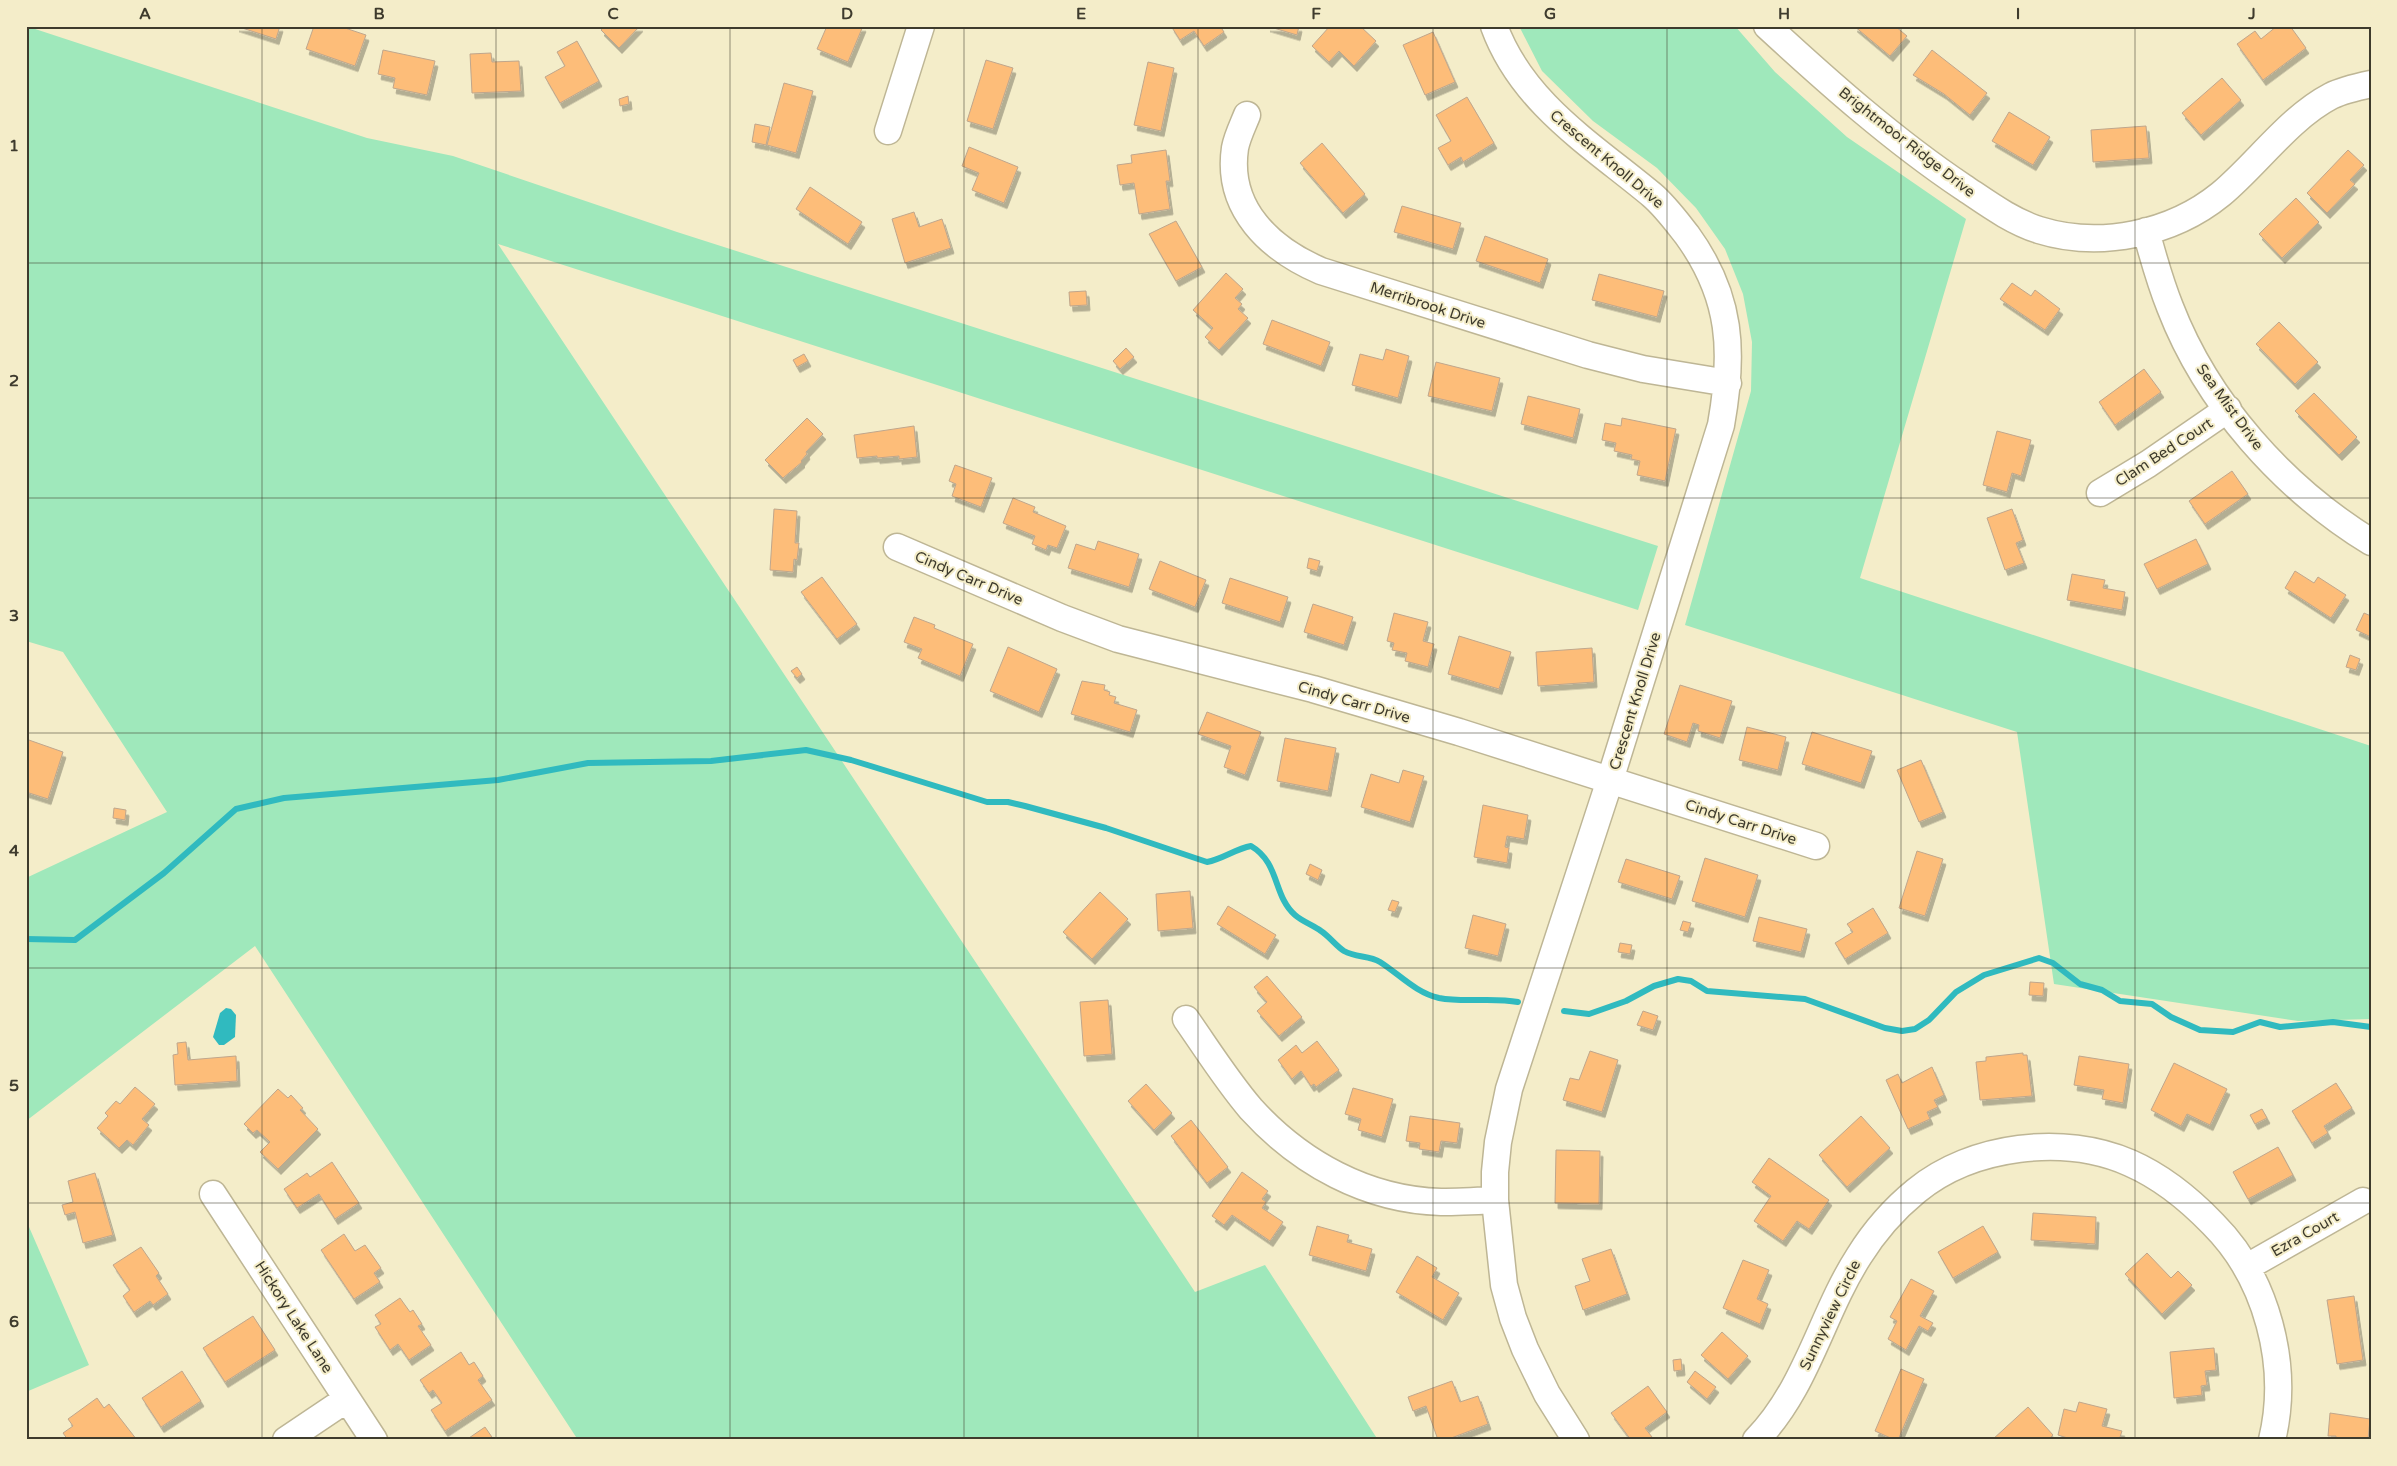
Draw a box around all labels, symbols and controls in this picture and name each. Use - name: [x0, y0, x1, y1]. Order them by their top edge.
- text: A: [139, 4, 151, 24]
- text: B: [373, 4, 385, 24]
- text: C: [607, 4, 619, 24]
- text: D: [841, 4, 853, 24]
- text: E: [1076, 4, 1086, 24]
- text: F: [1311, 4, 1321, 24]
- text: G: [1544, 4, 1556, 24]
- text: H: [1778, 4, 1790, 24]
- text: I: [2016, 4, 2020, 24]
- text: J: [2247, 4, 2256, 24]
- street label: Brightmoor Ridge Drive: [1835, 83, 1979, 201]
- street label: Crescent Knoll Drive: [1546, 106, 1668, 212]
- text: 1: [9, 136, 19, 156]
- street label: Merribrook Drive: [1368, 278, 1488, 332]
- street label: Sea Mist Drive: [2193, 361, 2267, 453]
- text: 2: [9, 371, 19, 391]
- street label: Clam Bed Court: [2112, 414, 2216, 490]
- street label: Cindy Carr Drive: [912, 547, 1026, 609]
- text: 3: [9, 606, 19, 626]
- street label: Crescent Knoll Drive: [1605, 630, 1665, 772]
- street label: Cindy Carr Drive: [1296, 677, 1412, 727]
- street label: Cindy Carr Drive: [1683, 796, 1799, 848]
- text: 4: [9, 841, 19, 861]
- text: 5: [9, 1076, 19, 1096]
- street label: Ezra Court: [2268, 1207, 2342, 1261]
- street label: Sunnyview Circle: [1796, 1257, 1864, 1373]
- street label: Hickory Lake Lane: [251, 1258, 337, 1376]
- text: 6: [9, 1312, 19, 1332]

